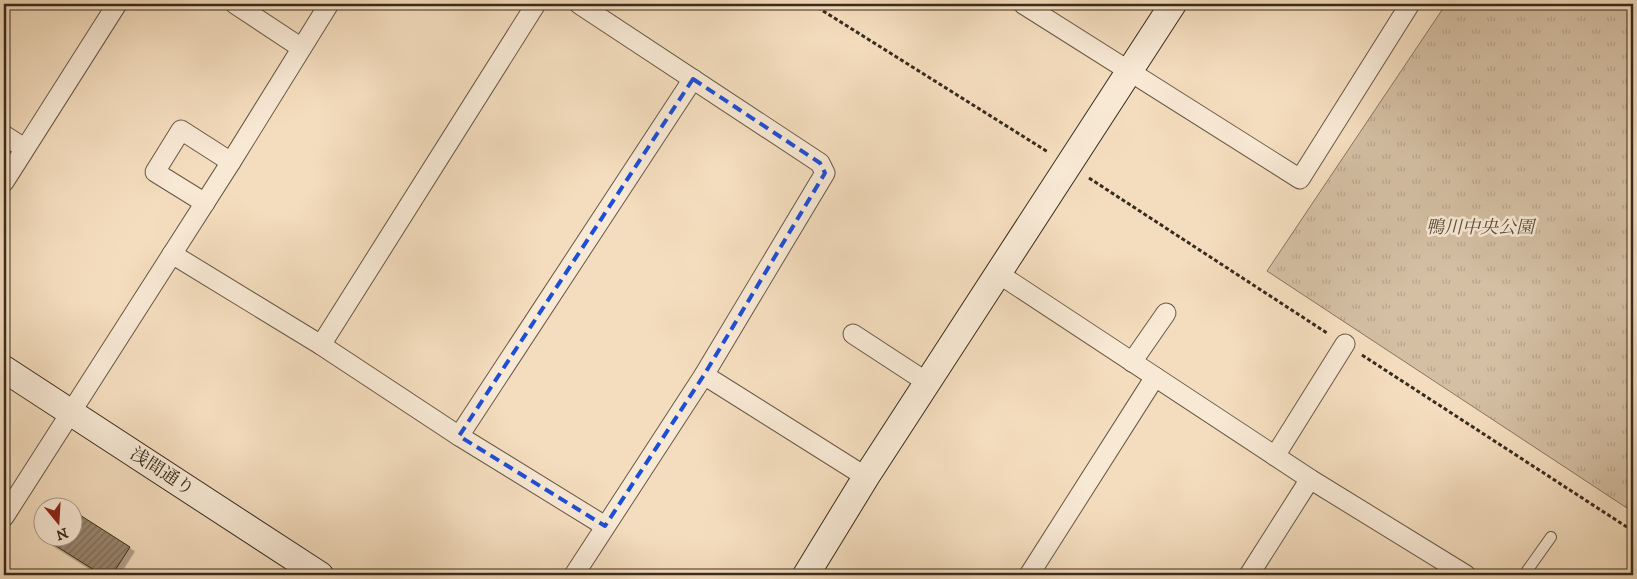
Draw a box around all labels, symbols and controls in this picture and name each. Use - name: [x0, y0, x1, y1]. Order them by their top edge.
- park label: 鴨川中央公園: [1426, 217, 1537, 239]
- street label: 浅間通り: [126, 443, 198, 501]
- north arrow: [32, 496, 82, 546]
- text: N: [53, 523, 70, 544]

